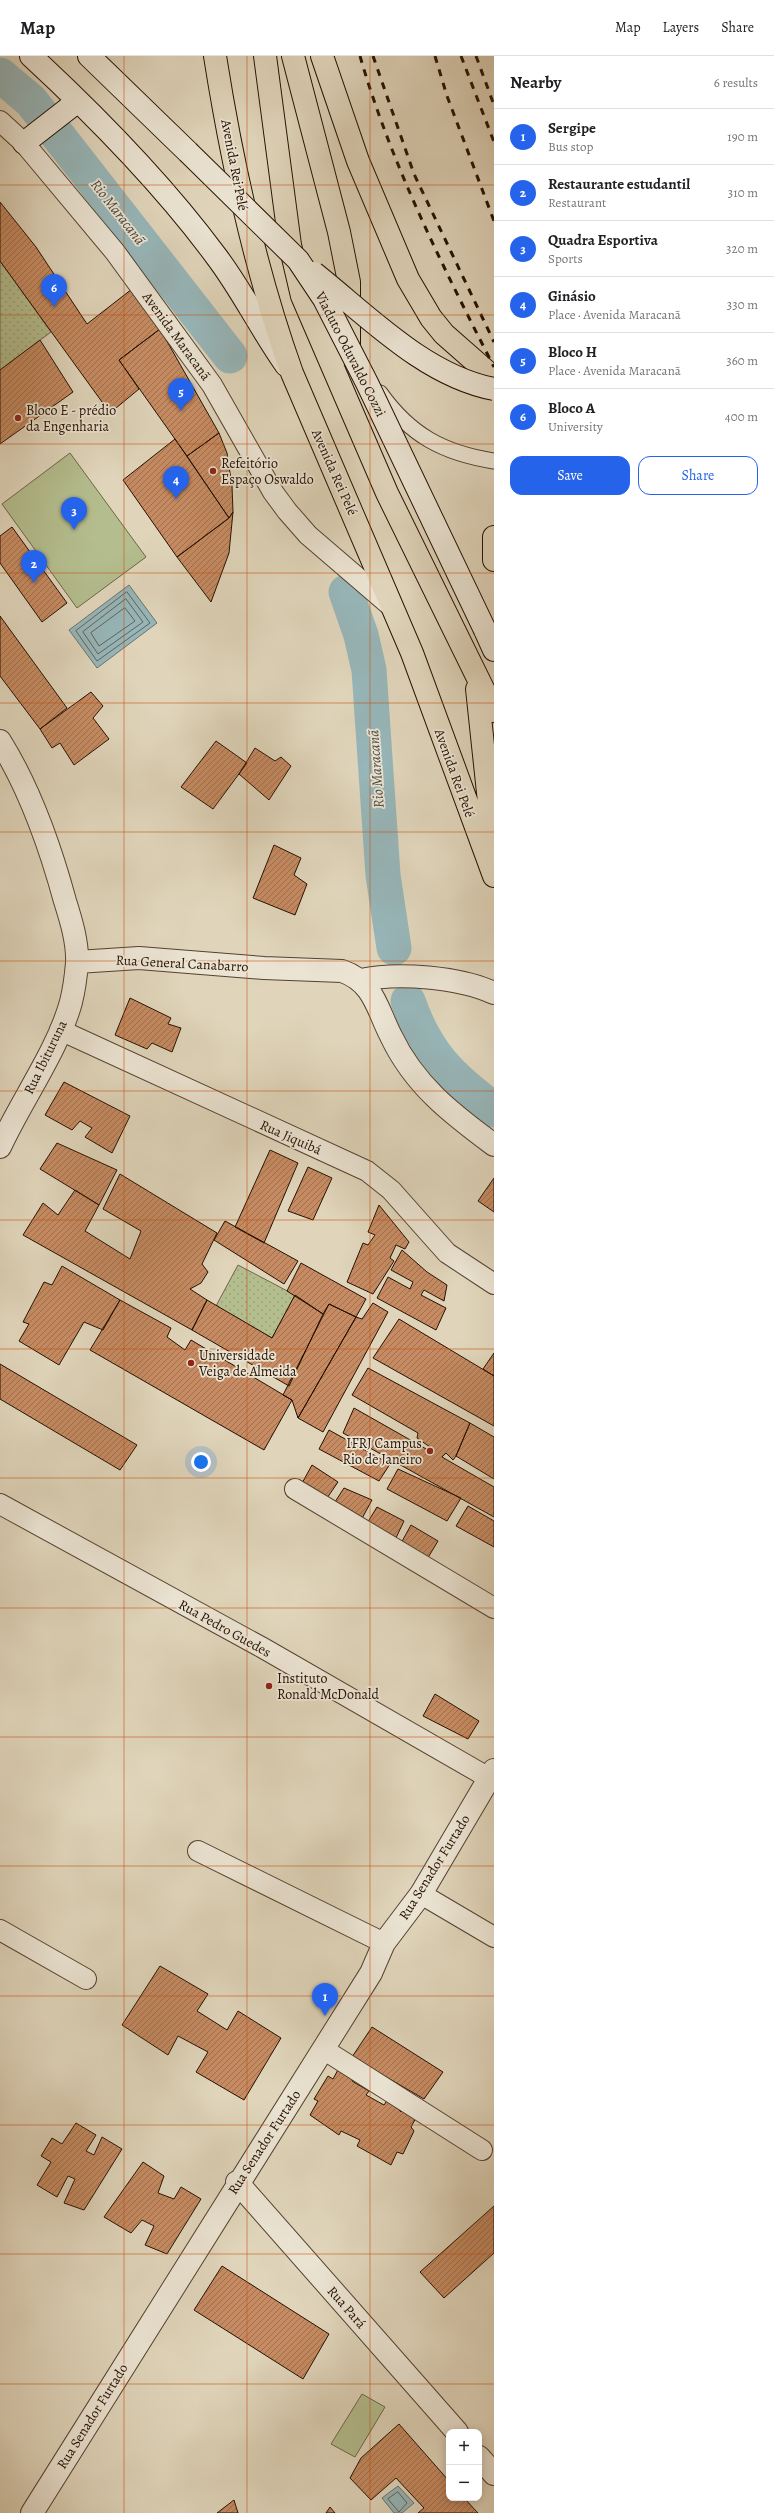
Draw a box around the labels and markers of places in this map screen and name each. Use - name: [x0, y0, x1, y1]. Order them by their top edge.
- pin: 6: [41, 274, 67, 307]
- pin: 5: [168, 378, 194, 411]
- place label: Bloco E - prédio da Engenharia: [26, 401, 116, 436]
- marker: Bloco E - prédio da Engenharia: [13, 413, 23, 423]
- place label: Refeitório Espaço Oswaldo: [221, 454, 314, 489]
- pin: 4: [163, 466, 189, 499]
- marker: Refeitório Espaço Oswaldo: [208, 466, 218, 476]
- pin: 3: [61, 497, 87, 530]
- pin: 2: [21, 550, 47, 583]
- place label: Universidade Veiga de Almeida: [198, 1346, 297, 1381]
- marker: Universidade Veiga de Almeida: [186, 1358, 196, 1368]
- place label: IFRJ Campus Rio de Janeiro: [343, 1434, 422, 1469]
- marker: IFRJ Campus Rio de Janeiro: [425, 1446, 435, 1456]
- place label: Instituto Ronald McDonald: [277, 1669, 380, 1704]
- marker: Instituto Ronald McDonald: [264, 1681, 274, 1691]
- pin: 1: [312, 1983, 338, 2016]

